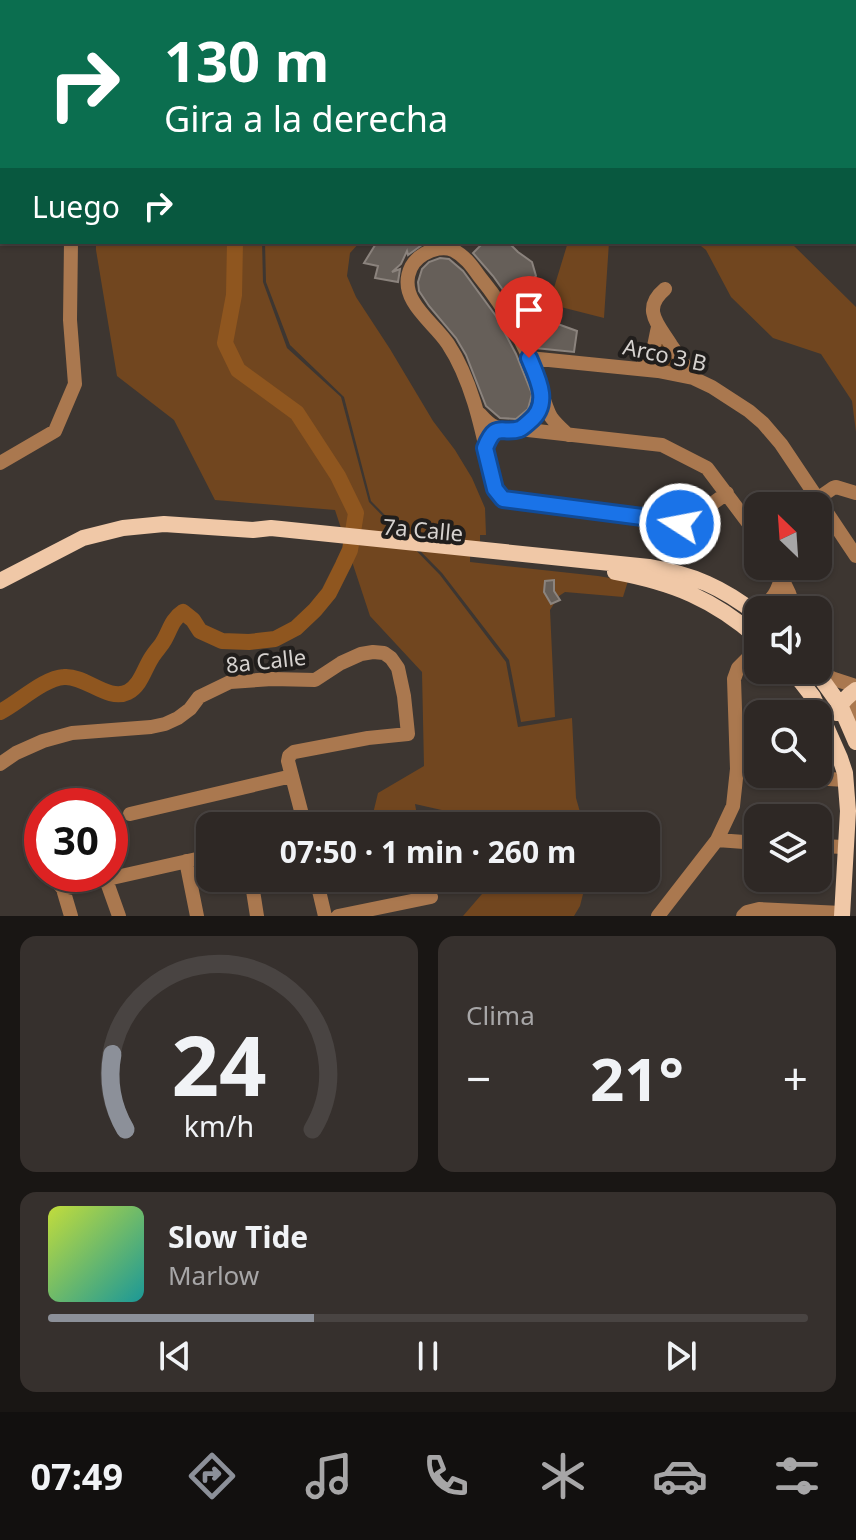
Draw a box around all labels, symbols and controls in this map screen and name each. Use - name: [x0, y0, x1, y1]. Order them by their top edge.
- text: 130 m: [164, 22, 329, 98]
- icon: right: [32, 32, 136, 136]
- text: Gira a la derecha: [164, 94, 448, 143]
- icon: right: [136, 184, 180, 228]
- text: Luego: [32, 186, 120, 227]
- pin: [495, 276, 563, 358]
- icon: arrive: [507, 288, 551, 332]
- street label: Arco 3 B: [621, 331, 710, 378]
- position arrow: [638, 482, 722, 566]
- north arrow: [744, 492, 832, 580]
- map controls: [744, 492, 832, 892]
- street label: 7a Calle: [382, 511, 465, 547]
- button: sound: [744, 596, 832, 684]
- street label: 8a Calle: [224, 641, 308, 679]
- button: search: [744, 700, 832, 788]
- speed limit sign: 30: [24, 788, 128, 892]
- button: layers: [744, 804, 832, 892]
- text: 07:50 · 1 min · 260 m: [280, 831, 576, 872]
- text: Clima: [466, 997, 535, 1033]
- text: 24: [171, 1007, 267, 1120]
- text: 21°: [590, 1037, 684, 1119]
- text: −: [466, 1048, 491, 1108]
- text: +: [783, 1048, 808, 1108]
- text: km/h: [184, 1106, 254, 1145]
- text: Slow Tide: [168, 1216, 308, 1257]
- text: Marlow: [168, 1257, 259, 1293]
- icon: previous: [153, 1334, 197, 1378]
- icon: pause: [406, 1334, 450, 1378]
- icon: next: [659, 1334, 703, 1378]
- icon: directions: [184, 1448, 240, 1504]
- icon: music: [301, 1448, 357, 1504]
- icon: phone: [418, 1448, 474, 1504]
- icon: climate: [535, 1448, 591, 1504]
- icon: car: [652, 1448, 708, 1504]
- icon: filters: [769, 1448, 825, 1504]
- text: 07:49: [31, 1452, 123, 1501]

